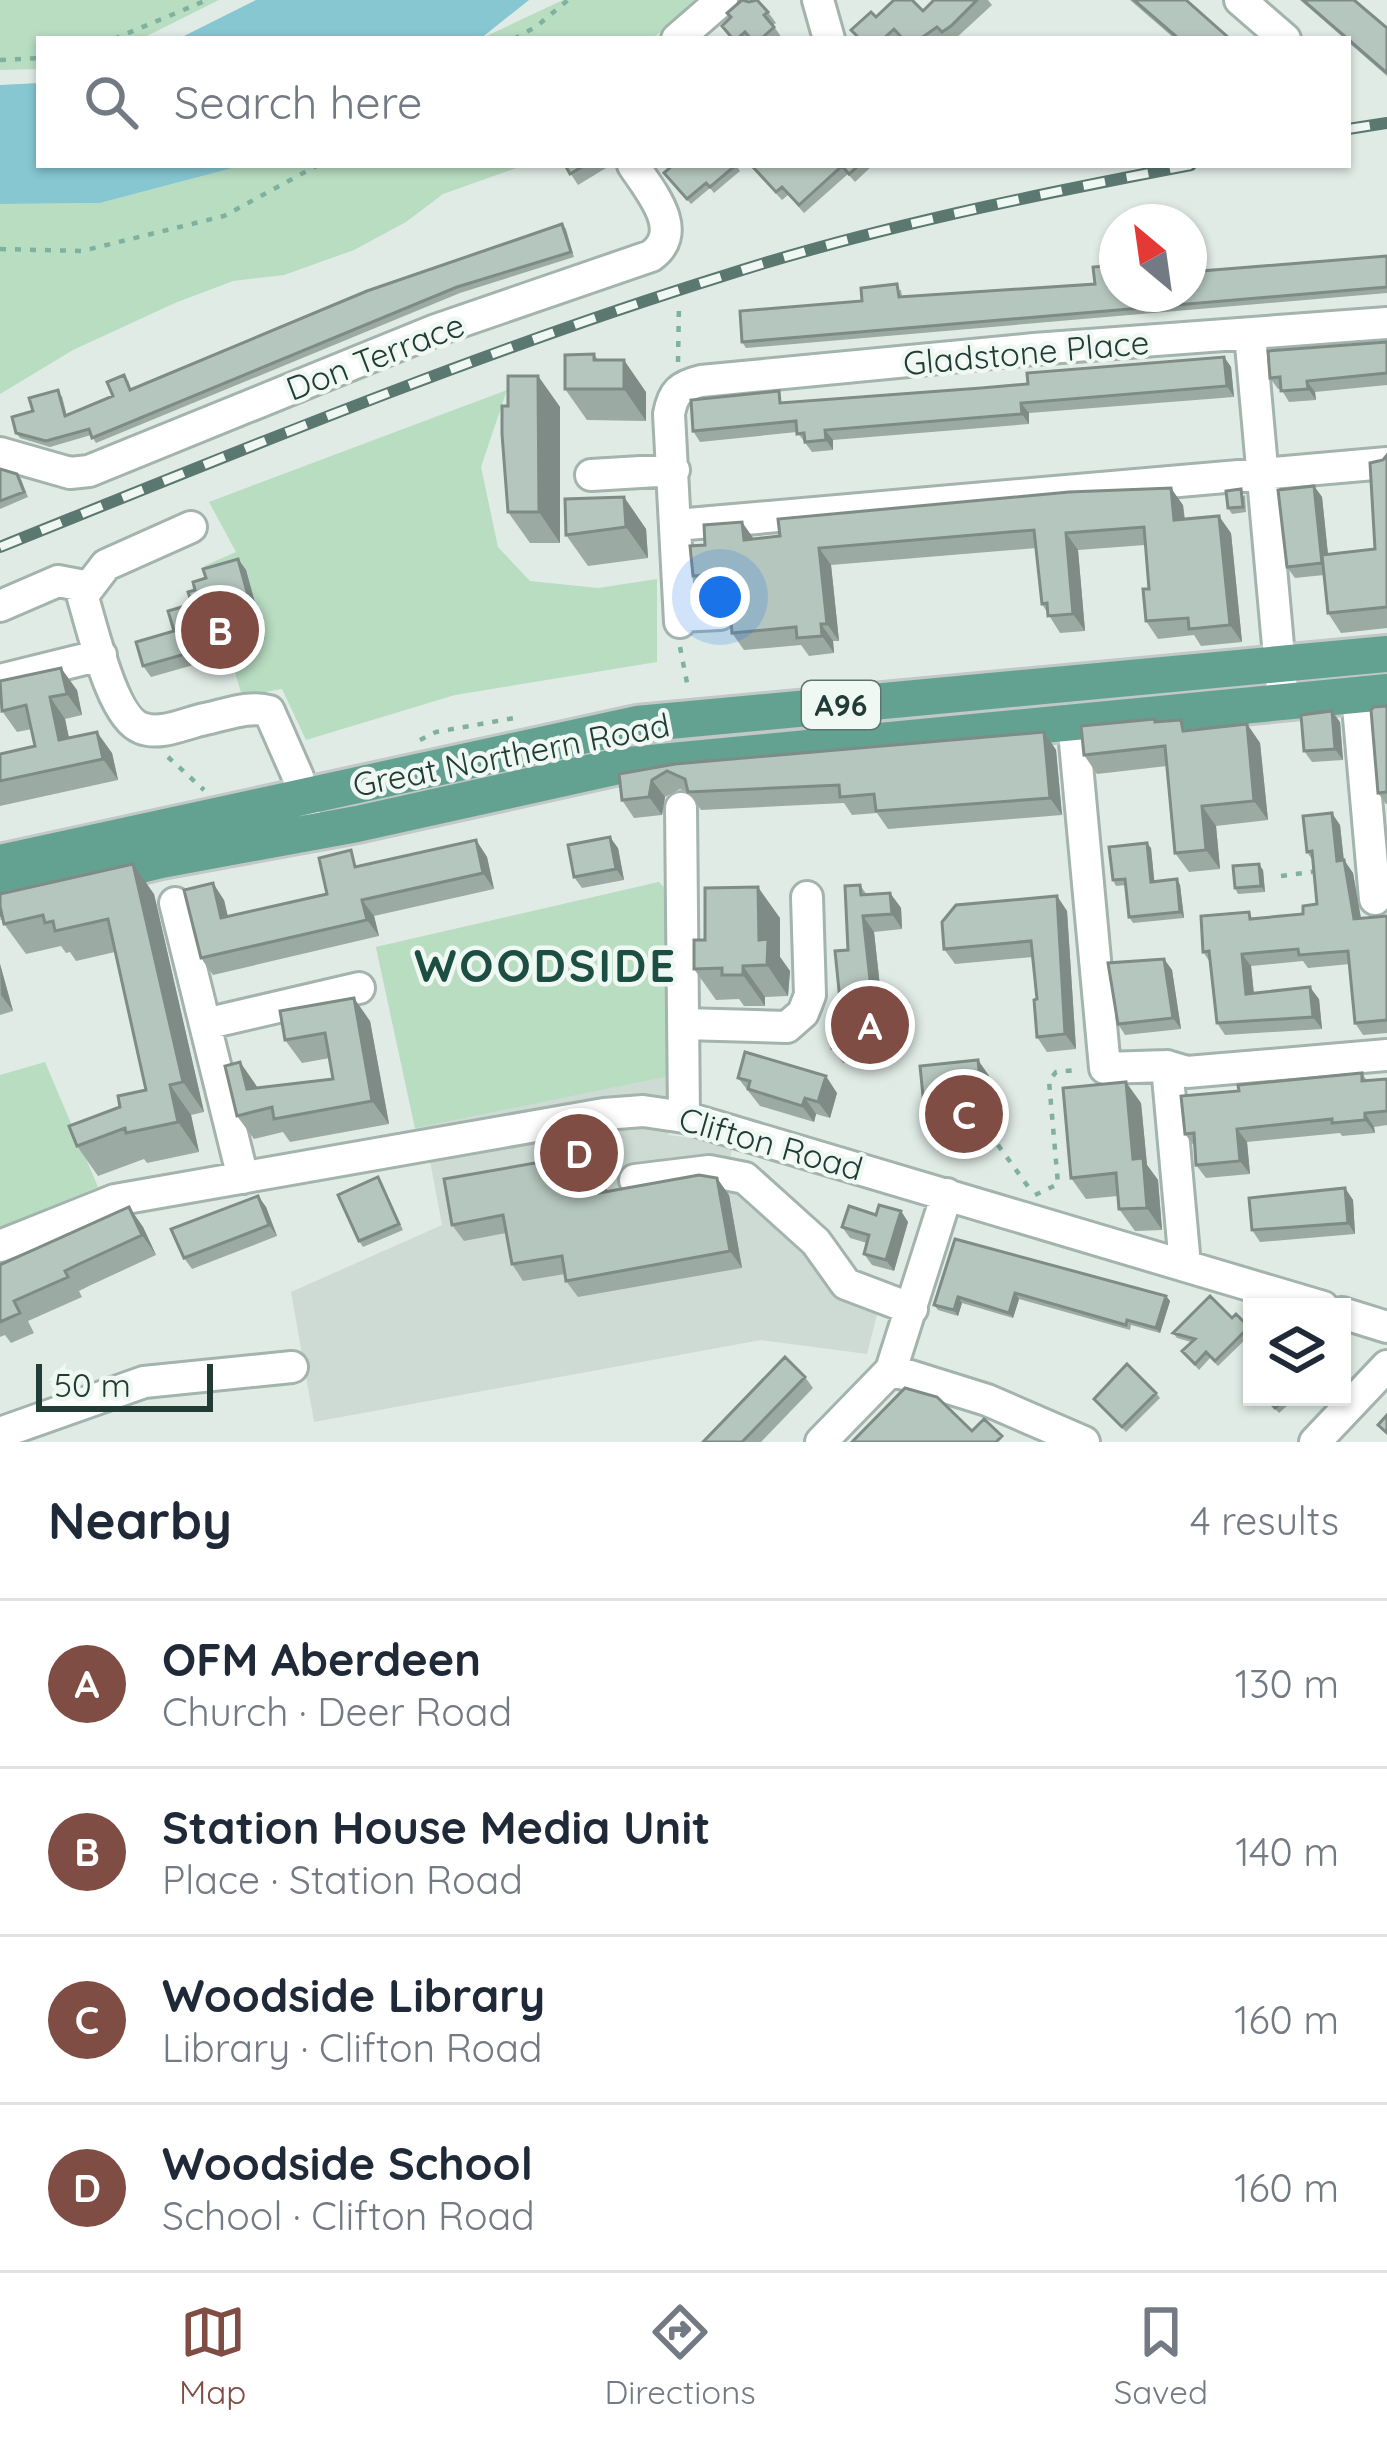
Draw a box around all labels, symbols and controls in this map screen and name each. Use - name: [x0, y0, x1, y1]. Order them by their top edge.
- search box: [36, 36, 1351, 168]
- icon: search: [78, 69, 144, 135]
- text: Search here: [174, 74, 422, 130]
- north arrow: [1099, 204, 1207, 312]
- street label: Don Terrace: [280, 303, 470, 409]
- street label: Gladstone Place: [901, 321, 1151, 383]
- your location: [690, 567, 750, 627]
- pin: B: [181, 585, 259, 675]
- road number: A96: [802, 681, 880, 729]
- street label: Great Northern Road: [349, 703, 673, 805]
- district label: WOODSIDE: [414, 937, 678, 993]
- pin: A: [831, 980, 909, 1070]
- pin: C: [925, 1069, 1003, 1159]
- street label: Clifton Road: [674, 1097, 868, 1189]
- pin: D: [540, 1108, 618, 1198]
- map controls: [1243, 1298, 1351, 1406]
- button: layers: [1243, 1298, 1351, 1406]
- scale bar: [36, 1358, 213, 1411]
- text: 50 m: [54, 1364, 131, 1405]
- text: Nearby: [48, 1488, 232, 1552]
- text: 4 results: [1190, 1496, 1339, 1545]
- text: OFM Aberdeen: [162, 1631, 481, 1687]
- text: A: [75, 1659, 99, 1708]
- text: 130 m: [1235, 1659, 1339, 1708]
- text: Church · Deer Road: [162, 1687, 512, 1736]
- text: Station House Media Unit: [162, 1799, 710, 1855]
- text: B: [74, 1827, 100, 1876]
- text: 140 m: [1235, 1827, 1339, 1876]
- text: Place · Station Road: [162, 1855, 523, 1904]
- text: Woodside Library: [162, 1967, 545, 2023]
- text: C: [75, 1995, 99, 2044]
- text: 160 m: [1234, 1995, 1339, 2044]
- text: Library · Clifton Road: [162, 2023, 542, 2072]
- text: Woodside School: [162, 2135, 533, 2191]
- text: D: [73, 2163, 101, 2212]
- text: 160 m: [1234, 2163, 1339, 2212]
- text: School · Clifton Road: [162, 2191, 535, 2240]
- tab: Map: [179, 2299, 246, 2412]
- tab: Directions: [604, 2299, 756, 2412]
- tab: Saved: [1114, 2299, 1208, 2412]

